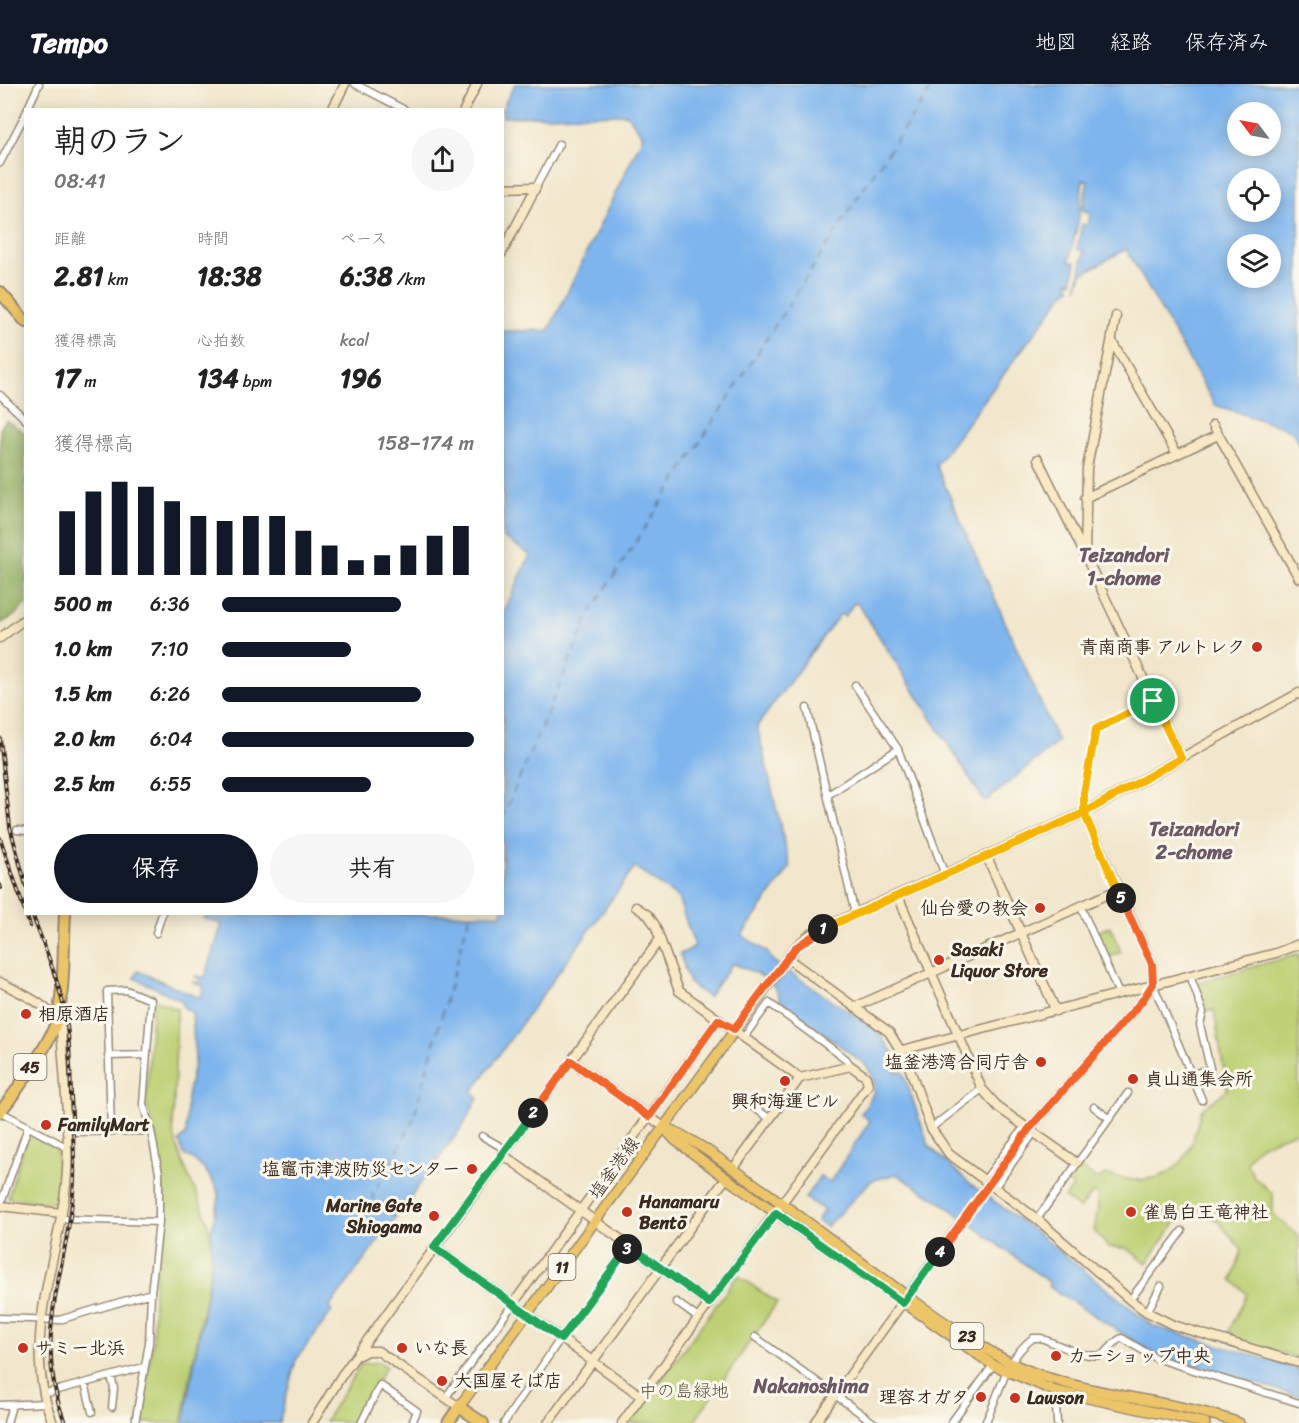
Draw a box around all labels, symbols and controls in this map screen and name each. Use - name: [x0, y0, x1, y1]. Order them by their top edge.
- text: Tempo: [30, 18, 108, 67]
- text: 地図: [1035, 23, 1077, 61]
- text: 経路: [1110, 23, 1152, 61]
- text: 保存済み: [1185, 23, 1269, 61]
- north arrow: [1227, 102, 1281, 156]
- map controls: [1227, 102, 1281, 288]
- text: 朝のラン: [54, 112, 186, 170]
- button: share: [411, 128, 474, 191]
- text: 08:41: [54, 164, 106, 199]
- button: locate: [1227, 168, 1281, 222]
- text: 距離: [54, 224, 86, 253]
- text: 時間: [197, 224, 229, 253]
- text: ペース: [340, 224, 387, 253]
- button: layers: [1227, 234, 1281, 288]
- text: 2.81: [54, 253, 104, 299]
- text: 18:38: [197, 253, 262, 299]
- text: 6:38: [340, 253, 393, 299]
- text: km: [104, 265, 129, 294]
- text: /km: [393, 265, 425, 294]
- text: 獲得標高: [54, 326, 118, 355]
- text: 心拍数: [197, 326, 245, 355]
- text: kcal: [340, 326, 369, 355]
- text: 17: [54, 355, 80, 401]
- text: 134: [197, 355, 239, 401]
- text: 196: [340, 355, 382, 401]
- text: m: [80, 367, 96, 396]
- text: bpm: [239, 367, 272, 396]
- text: 獲得標高: [54, 426, 134, 461]
- text: 158–174 m: [377, 426, 474, 461]
- district label: Teizandori 1-chome: [1079, 538, 1170, 596]
- text: 500 m: [54, 587, 112, 622]
- text: 6:36: [150, 587, 190, 622]
- place label: 青南商事 アルトレク: [1080, 631, 1245, 663]
- text: 1.0 km: [54, 632, 112, 667]
- text: 7:10: [150, 632, 189, 667]
- marker: 青南商事 アルトレク: [1250, 640, 1264, 654]
- pin: [1127, 675, 1178, 726]
- text: 1.5 km: [54, 677, 112, 712]
- text: 6:26: [150, 677, 190, 712]
- icon: arrive: [1136, 684, 1169, 717]
- text: 2.0 km: [54, 722, 115, 757]
- text: 6:04: [150, 722, 193, 757]
- text: 2.5 km: [54, 767, 115, 802]
- text: 6:55: [150, 767, 192, 802]
- district label: Teizandori 2-chome: [1149, 812, 1240, 870]
- button: 保存: [54, 834, 258, 903]
- button: 共有: [270, 834, 474, 903]
- pin: 5: [1106, 883, 1136, 913]
- text: 5: [1116, 883, 1126, 912]
- place label: 仙台愛の教会: [920, 892, 1028, 924]
- marker: 仙台愛の教会: [1033, 901, 1047, 915]
- pin: 1: [808, 914, 838, 944]
- text: 1: [820, 914, 826, 943]
- place label: Sasaki Liquor Store: [950, 934, 1049, 987]
- marker: Sasaki Liquor Store: [932, 953, 946, 967]
- place label: 相原酒店: [38, 998, 110, 1030]
- marker: 相原酒店: [19, 1007, 33, 1021]
- place label: 塩釜港湾合同庁舎: [885, 1046, 1029, 1078]
- road number: 45: [14, 1054, 46, 1080]
- marker: 塩釜港湾合同庁舎: [1034, 1055, 1048, 1069]
- place label: 貞山通集会所: [1145, 1063, 1253, 1095]
- marker: 貞山通集会所: [1126, 1072, 1140, 1086]
- marker: 興和海運ビル: [778, 1074, 792, 1088]
- place label: 興和海運ビル: [731, 1085, 839, 1117]
- pin: 2: [518, 1098, 548, 1128]
- text: 2: [528, 1098, 538, 1127]
- place label: FamilyMart: [57, 1109, 150, 1141]
- marker: FamilyMart: [39, 1118, 53, 1132]
- street label: 塩釜港線: [580, 1129, 648, 1207]
- place label: 塩竈市津波防災センター: [262, 1153, 460, 1185]
- marker: 塩竈市津波防災センター: [465, 1162, 479, 1176]
- place label: Hanamaru Bentō: [638, 1186, 720, 1239]
- place label: Marine Gate Shiogama: [325, 1190, 423, 1243]
- place label: 雀島白王竜神社: [1143, 1196, 1269, 1228]
- marker: Hanamaru Bentō: [620, 1205, 634, 1219]
- marker: 雀島白王竜神社: [1124, 1205, 1138, 1219]
- marker: Marine Gate Shiogama: [427, 1209, 441, 1223]
- pin: 3: [612, 1234, 642, 1264]
- text: 3: [623, 1234, 631, 1263]
- pin: 4: [925, 1237, 955, 1267]
- text: 4: [935, 1237, 945, 1266]
- road number: 11: [548, 1254, 576, 1280]
- road number: 23: [950, 1323, 984, 1349]
- place label: サミー北浜: [35, 1332, 125, 1364]
- place label: いな長: [414, 1332, 468, 1364]
- place label: カーショップ中央: [1068, 1340, 1211, 1372]
- marker: サミー北浜: [16, 1341, 30, 1355]
- marker: いな長: [395, 1341, 409, 1355]
- marker: カーショップ中央: [1049, 1349, 1063, 1363]
- place label: 大国屋そば店: [454, 1365, 562, 1397]
- district label: Nakanoshima: [753, 1369, 869, 1404]
- marker: 大国屋そば店: [435, 1374, 449, 1388]
- park label: 中の島緑地: [639, 1375, 729, 1407]
- place label: 理容オガタ: [879, 1381, 969, 1413]
- place label: Lawson: [1027, 1382, 1084, 1414]
- marker: 理容オガタ: [974, 1390, 988, 1404]
- marker: Lawson: [1008, 1391, 1022, 1405]

